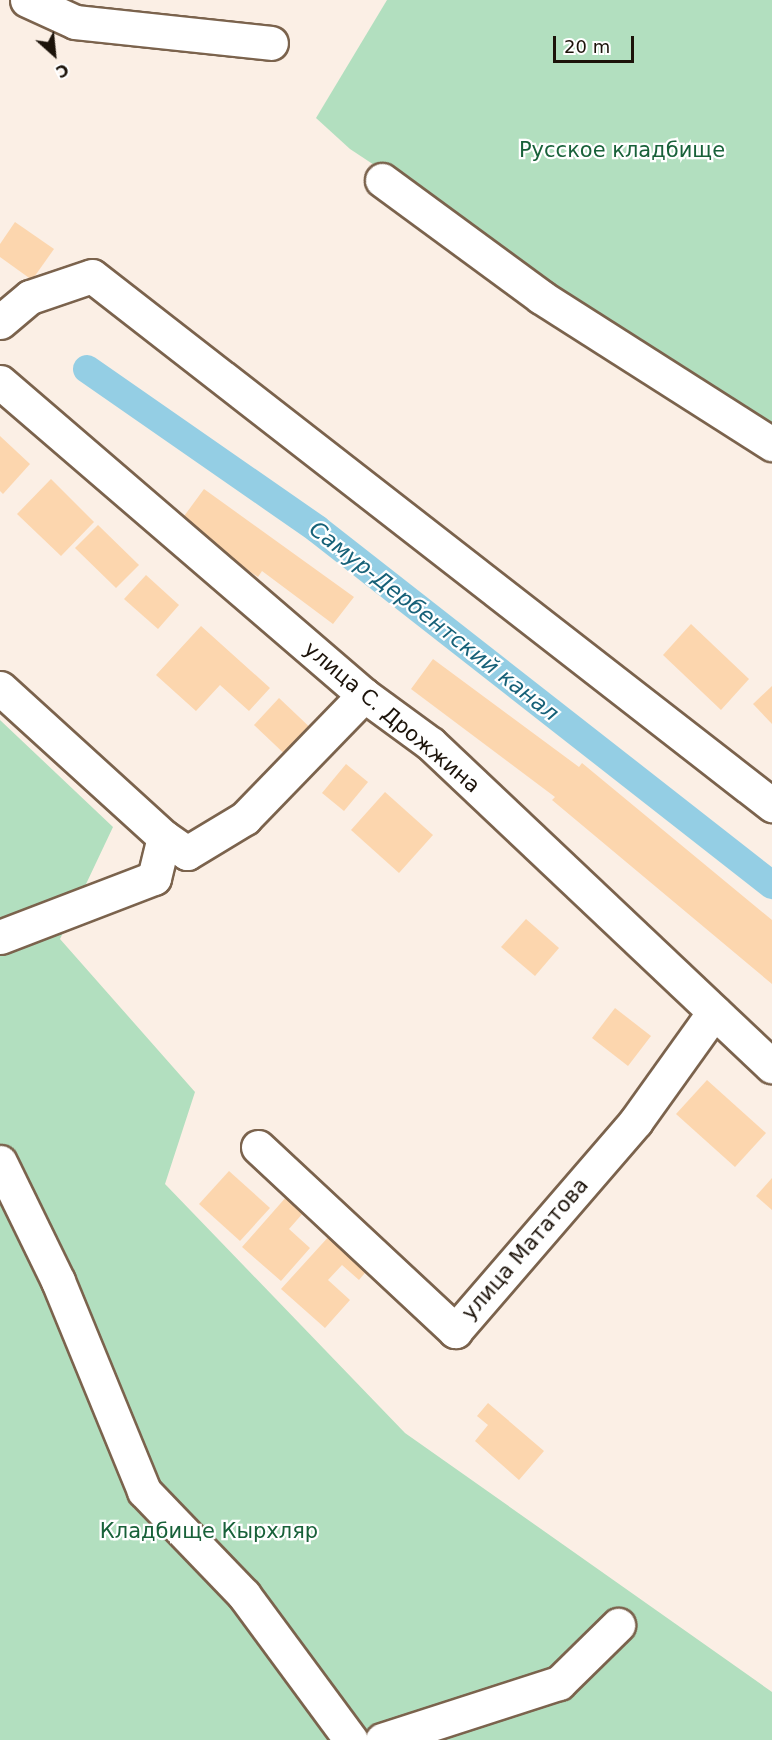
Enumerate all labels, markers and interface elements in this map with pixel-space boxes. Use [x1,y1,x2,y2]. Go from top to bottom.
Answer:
north arrow [24,24,84,84]
scale bar [556,24,637,62]
text: 20 m [564,36,610,57]
text: С [53,59,72,82]
park label: Русское кладбище [519,137,725,163]
water label: Самур-Дербентский канал [304,515,564,727]
street label: улица С. Дрожжина [299,636,485,798]
street label: улица Мататова [457,1173,593,1325]
park label: Кладбище Кырхляр [100,1518,318,1544]

